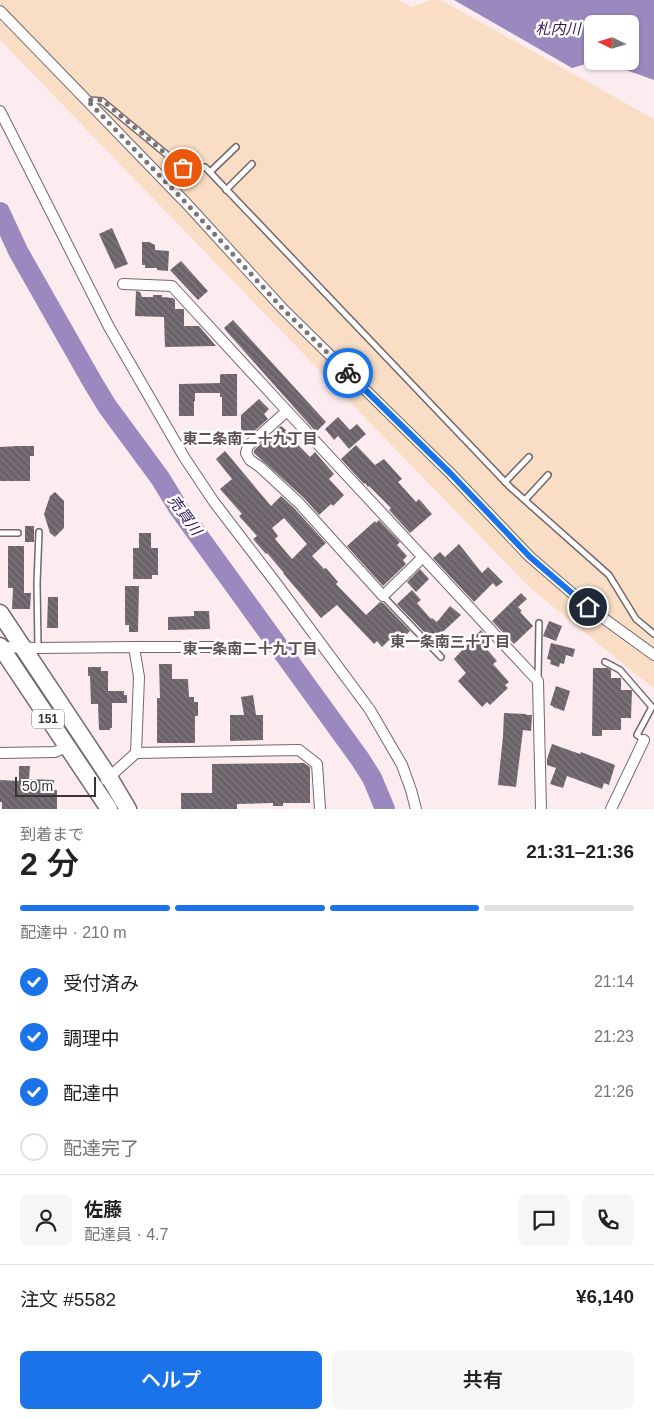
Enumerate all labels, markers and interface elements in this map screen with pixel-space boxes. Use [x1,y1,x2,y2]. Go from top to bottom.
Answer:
north arrow [584,15,639,70]
map controls [584,15,639,70]
water label: 札内川 [535,20,582,37]
pin [162,147,204,189]
icon: bag [169,154,197,182]
courier [323,348,373,398]
icon: bike [334,359,362,387]
district label: 東二条南二十九丁目 [182,430,318,447]
water label: 売買川 [165,492,206,540]
pin [567,586,609,628]
icon: home [574,593,602,621]
district label: 東一条南三十丁目 [390,633,510,650]
district label: 東一条南二十九丁目 [182,640,318,657]
road number: 151 [32,710,64,729]
scale bar [15,774,96,797]
text: 50 m [22,778,53,794]
text: 到着まで [20,826,84,843]
text: 21:31–21:36 [526,841,634,862]
text: 2 分 [20,846,79,882]
text: 配達中 · 210 m [20,924,127,941]
icon: check [20,968,48,996]
text: 受付済み [63,973,139,994]
text: 21:14 [594,973,634,990]
icon: check [20,1023,48,1051]
text: 調理中 [63,1028,120,1049]
text: 21:23 [594,1028,634,1045]
icon: check [20,1078,48,1106]
text: 配達中 [63,1083,120,1104]
text: 21:26 [594,1083,634,1100]
text: 配達完了 [63,1138,139,1159]
button: person [20,1194,72,1246]
button: chat [518,1194,570,1246]
button: phone [582,1194,634,1246]
text: 佐藤 [84,1199,122,1220]
text: 配達員 · 4.7 [84,1226,168,1243]
text: ¥6,140 [576,1286,634,1307]
text: 注文 #5582 [20,1289,116,1310]
button: ヘルプ [20,1351,322,1409]
button: 共有 [332,1351,634,1409]

